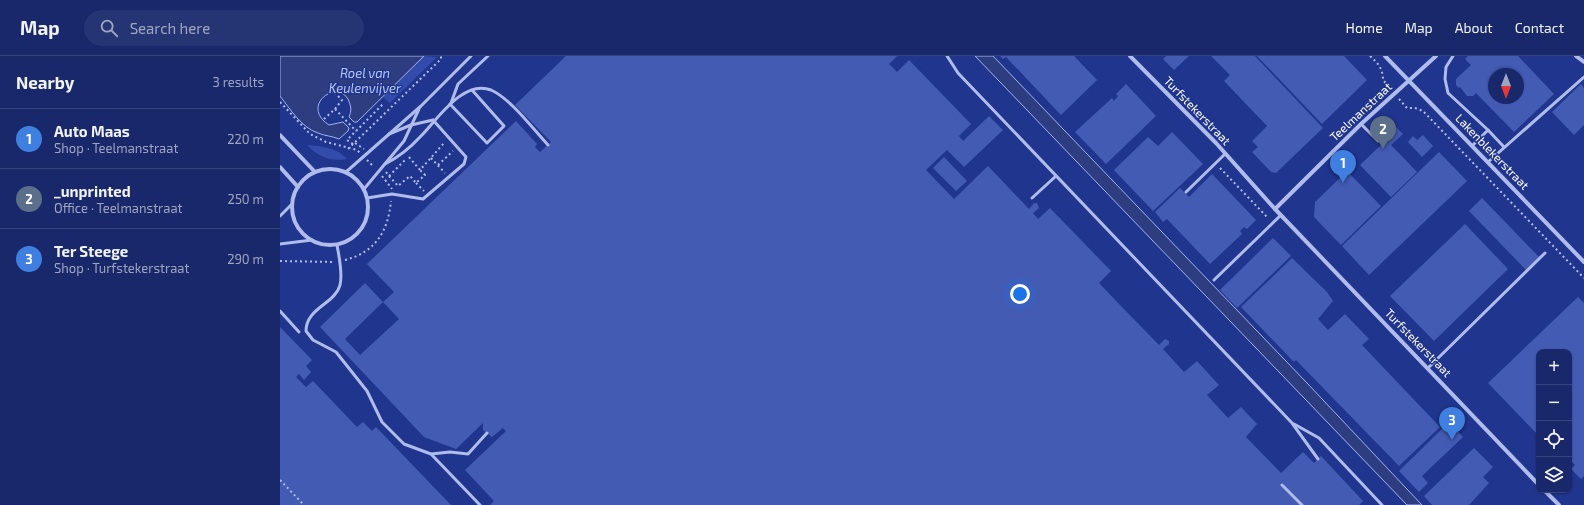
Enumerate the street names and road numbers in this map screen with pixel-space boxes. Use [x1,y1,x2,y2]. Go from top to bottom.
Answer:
street label: Turfstekerstraat [1162,73,1234,148]
street label: Teelmanstraat [1327,79,1394,143]
street label: Lakenblekerstraat [1453,111,1533,192]
street label: Turfstekerstraat [1383,305,1455,380]

